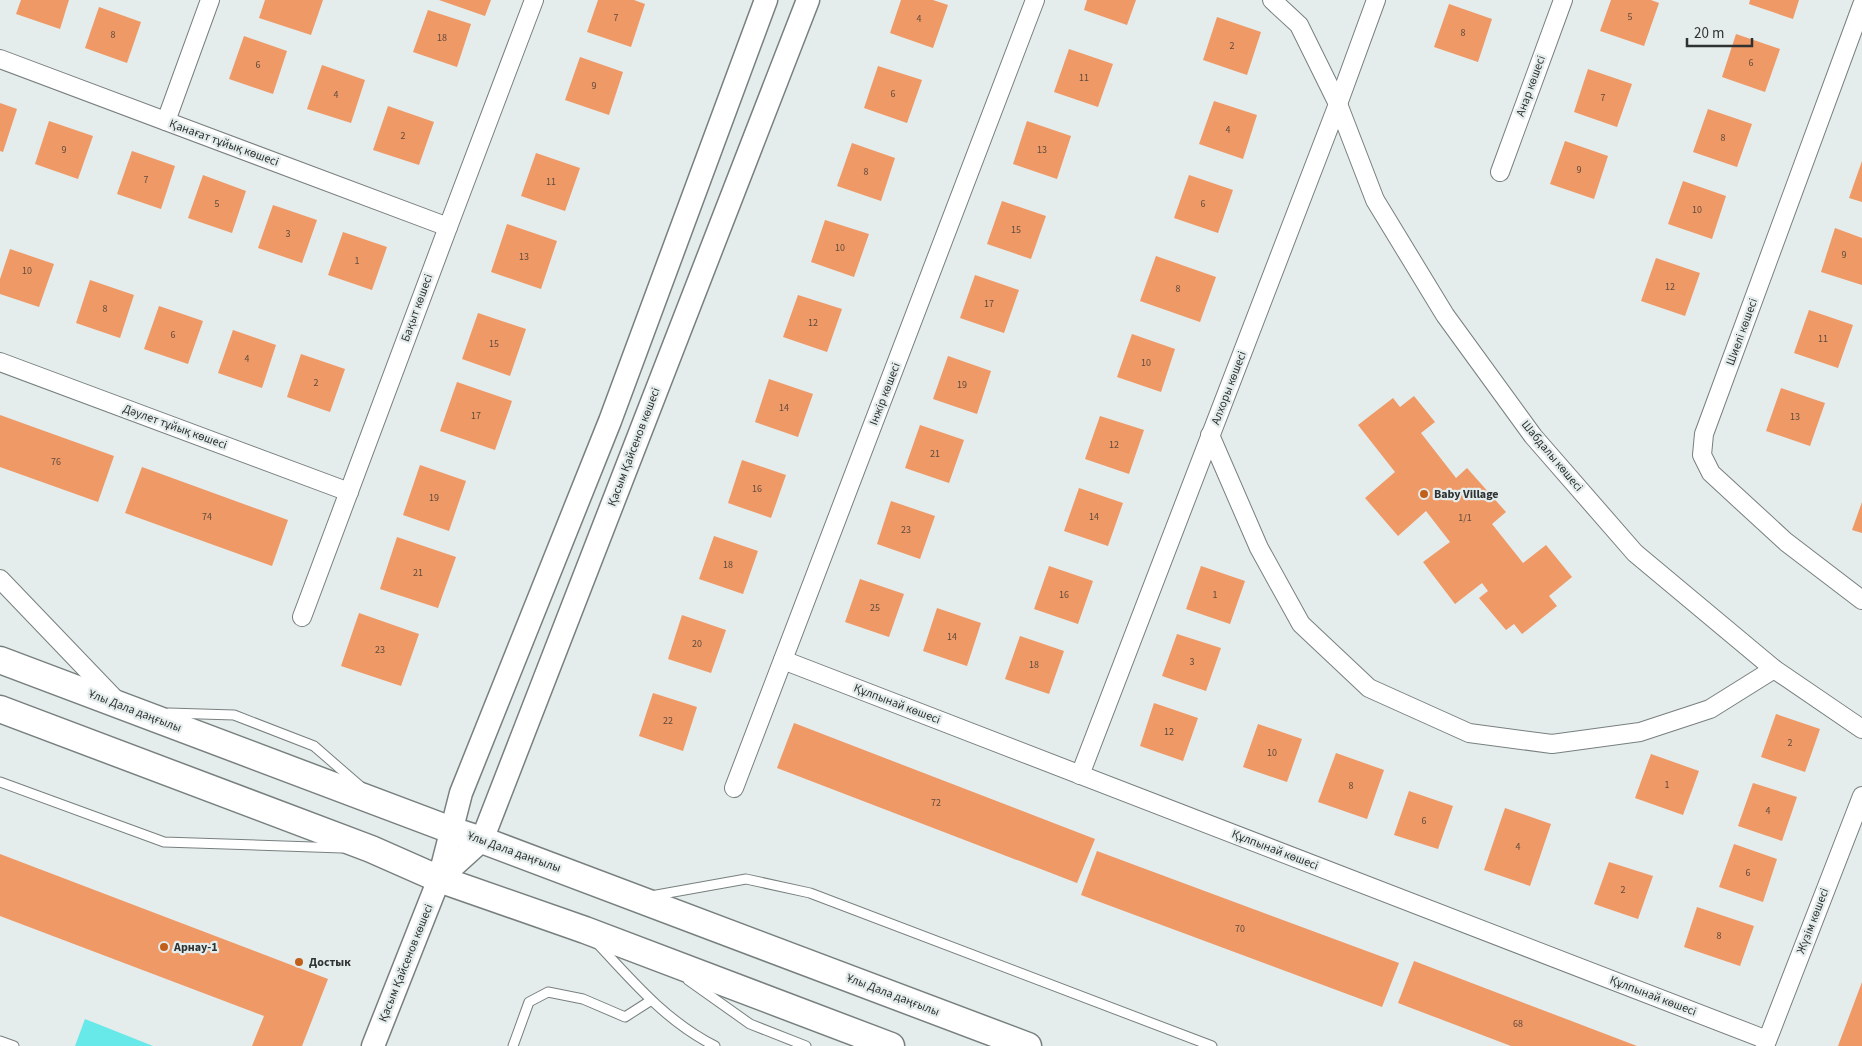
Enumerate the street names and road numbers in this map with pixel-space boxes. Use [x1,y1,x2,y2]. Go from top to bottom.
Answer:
street label: Анар көшесі [1512,53,1550,119]
street label: Қанағат тұйық көшесі [167,115,281,171]
street label: Бақыт көшесі [397,272,437,344]
street label: Шиелі көшесі [1722,296,1762,368]
street label: Алхоры көшесі [1207,349,1251,427]
street label: Інжір көшесі [865,360,905,428]
street label: Қасым Қайсенов көшесі [603,385,665,509]
street label: Дәулет тұйық көшесі [121,400,229,454]
street label: Шабдалы көшесі [1517,417,1587,495]
street label: Құлпынай көшесі [851,680,943,728]
street label: Ұлы Дала даңғылы [85,685,184,737]
street label: Құлпынай көшесі [1229,826,1321,874]
street label: Ұлы Дала даңғылы [464,827,563,877]
street label: Жүзім көшесі [1793,886,1833,956]
street label: Қасым Қайсенов көшесі [375,901,438,1025]
street label: Ұлы Дала даңғылы [843,969,942,1021]
street label: Құлпынай көшесі [1607,972,1699,1020]

